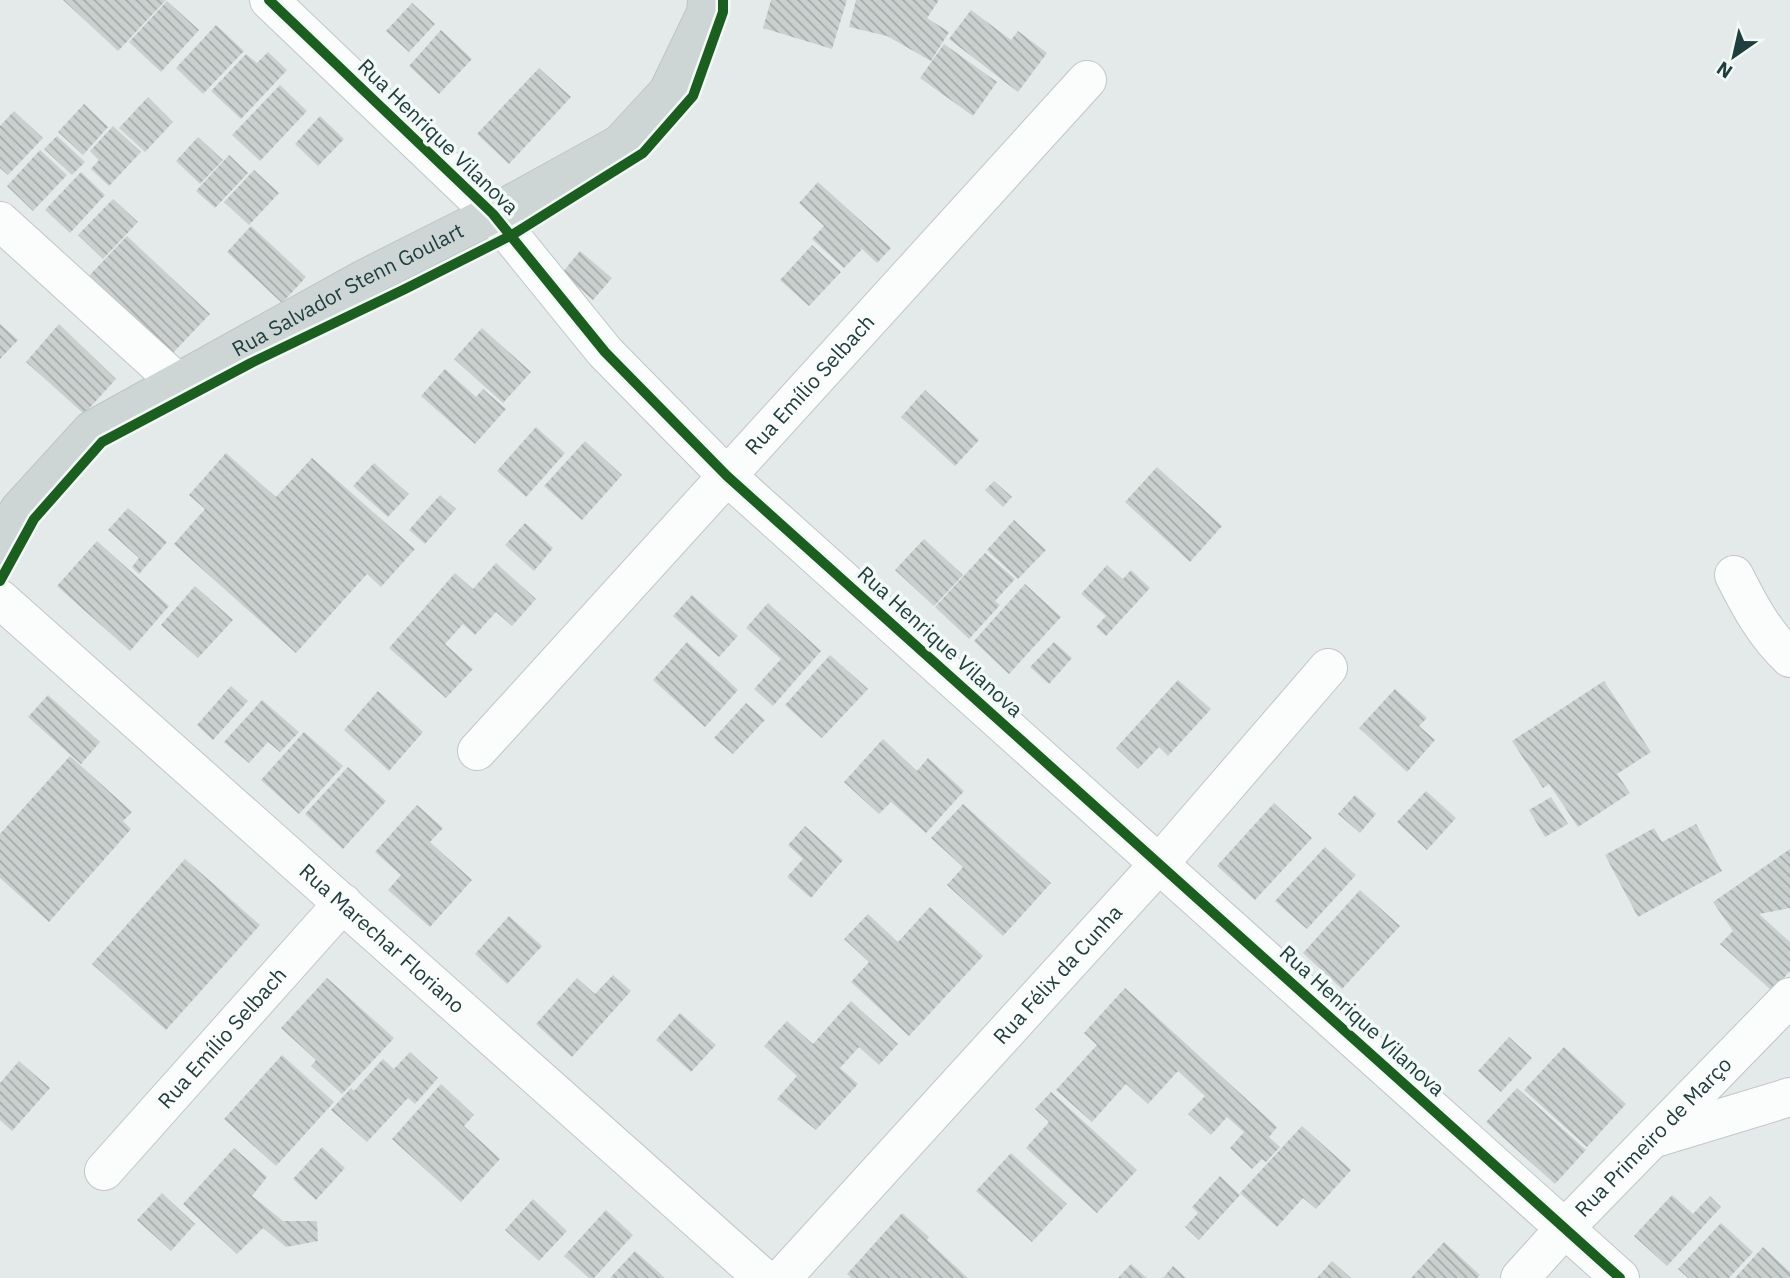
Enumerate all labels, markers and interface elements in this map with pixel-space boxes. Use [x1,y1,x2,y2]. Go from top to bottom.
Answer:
north arrow [1699,21,1769,91]
street label: Rua Henrique Vilanova [352,52,525,220]
text: N [1712,56,1737,84]
street label: Rua Salvador Stenn Goulart [227,216,468,363]
street label: Rua Emílio Selbach [738,308,880,460]
street label: Rua Henrique Vilanova [852,560,1029,723]
street label: Rua Marechar Floriano [294,857,471,1019]
street label: Rua Félix da Cunha [987,898,1128,1050]
street label: Rua Henrique Vilanova [1274,939,1451,1102]
street label: Rua Emílio Selbach [151,961,292,1114]
street label: Rua Primeiro de Março [1568,1050,1737,1223]

